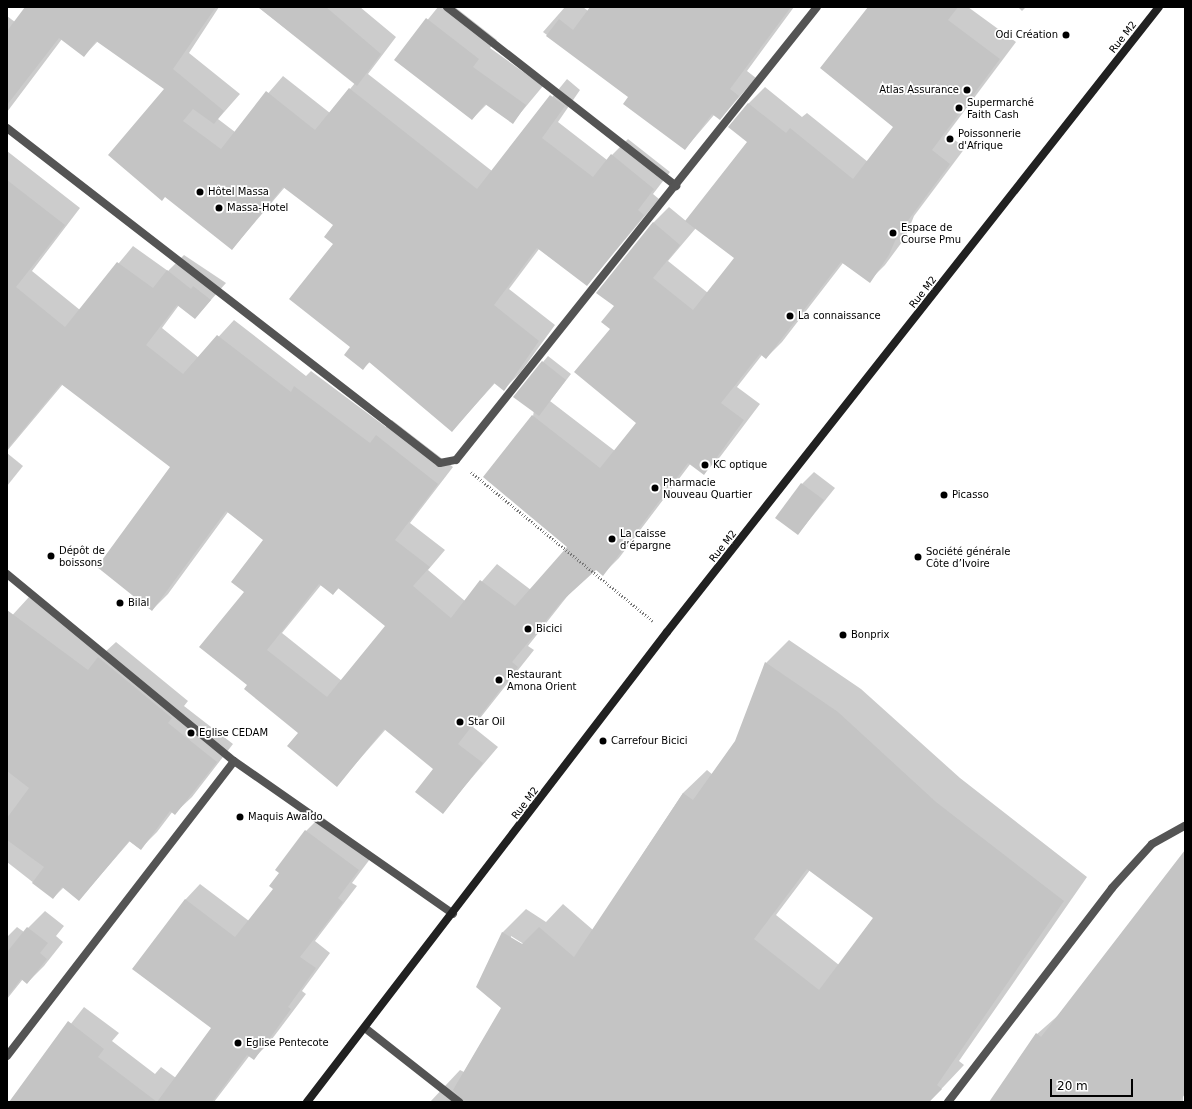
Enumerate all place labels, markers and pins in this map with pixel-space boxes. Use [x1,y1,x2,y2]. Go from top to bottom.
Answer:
place label: Odi Création [996,29,1058,41]
marker: Odi Création [1061,30,1071,40]
place label: Atlas Assurance [879,84,959,96]
marker: Atlas Assurance [962,85,972,95]
place label: Supermarché Faith Cash [967,96,1034,120]
marker: Supermarché Faith Cash [954,103,964,113]
place label: Poissonnerie d'Afrique [958,127,1021,150]
marker: Poissonnerie d'Afrique [945,134,955,144]
place label: Hôtel Massa [208,186,269,198]
marker: Hôtel Massa [195,187,205,197]
place label: Massa-Hotel [227,202,288,214]
marker: Massa-Hotel [214,203,224,213]
place label: Espace de Course Pmu [901,221,961,244]
marker: Espace de Course Pmu [888,228,898,238]
place label: La connaissance [798,310,881,322]
marker: La connaissance [785,311,795,321]
place label: KC optique [713,459,767,471]
marker: KC optique [700,460,710,470]
place label: Pharmacie Nouveau Quartier [663,476,752,500]
marker: Pharmacie Nouveau Quartier [650,483,660,493]
place label: Picasso [952,489,989,501]
marker: Picasso [939,490,949,500]
place label: La caisse d’épargne [620,527,671,550]
marker: La caisse d’épargne [607,534,617,544]
place label: Dépôt de boissons [59,544,105,568]
place label: Société générale Côte d’Ivoire [926,545,1010,568]
marker: Dépôt de boissons [46,551,56,561]
marker: Société générale Côte d’Ivoire [913,552,923,562]
place label: Bilal [128,597,149,609]
marker: Bilal [115,598,125,608]
place label: Bicici [536,623,562,635]
marker: Bicici [523,624,533,634]
place label: Bonprix [851,629,889,641]
marker: Bonprix [838,630,848,640]
place label: Restaurant Amona Orient [507,668,577,692]
marker: Restaurant Amona Orient [494,675,504,685]
place label: Star Oil [468,716,505,728]
marker: Star Oil [455,717,465,727]
place label: Eglise CEDAM [199,727,268,739]
marker: Eglise CEDAM [186,728,196,738]
place label: Carrefour Bicici [611,735,688,747]
marker: Carrefour Bicici [598,736,608,746]
place label: Maquis Awaldo [248,811,323,823]
marker: Maquis Awaldo [235,812,245,822]
place label: Eglise Pentecote [246,1037,329,1049]
marker: Eglise Pentecote [233,1038,243,1048]

